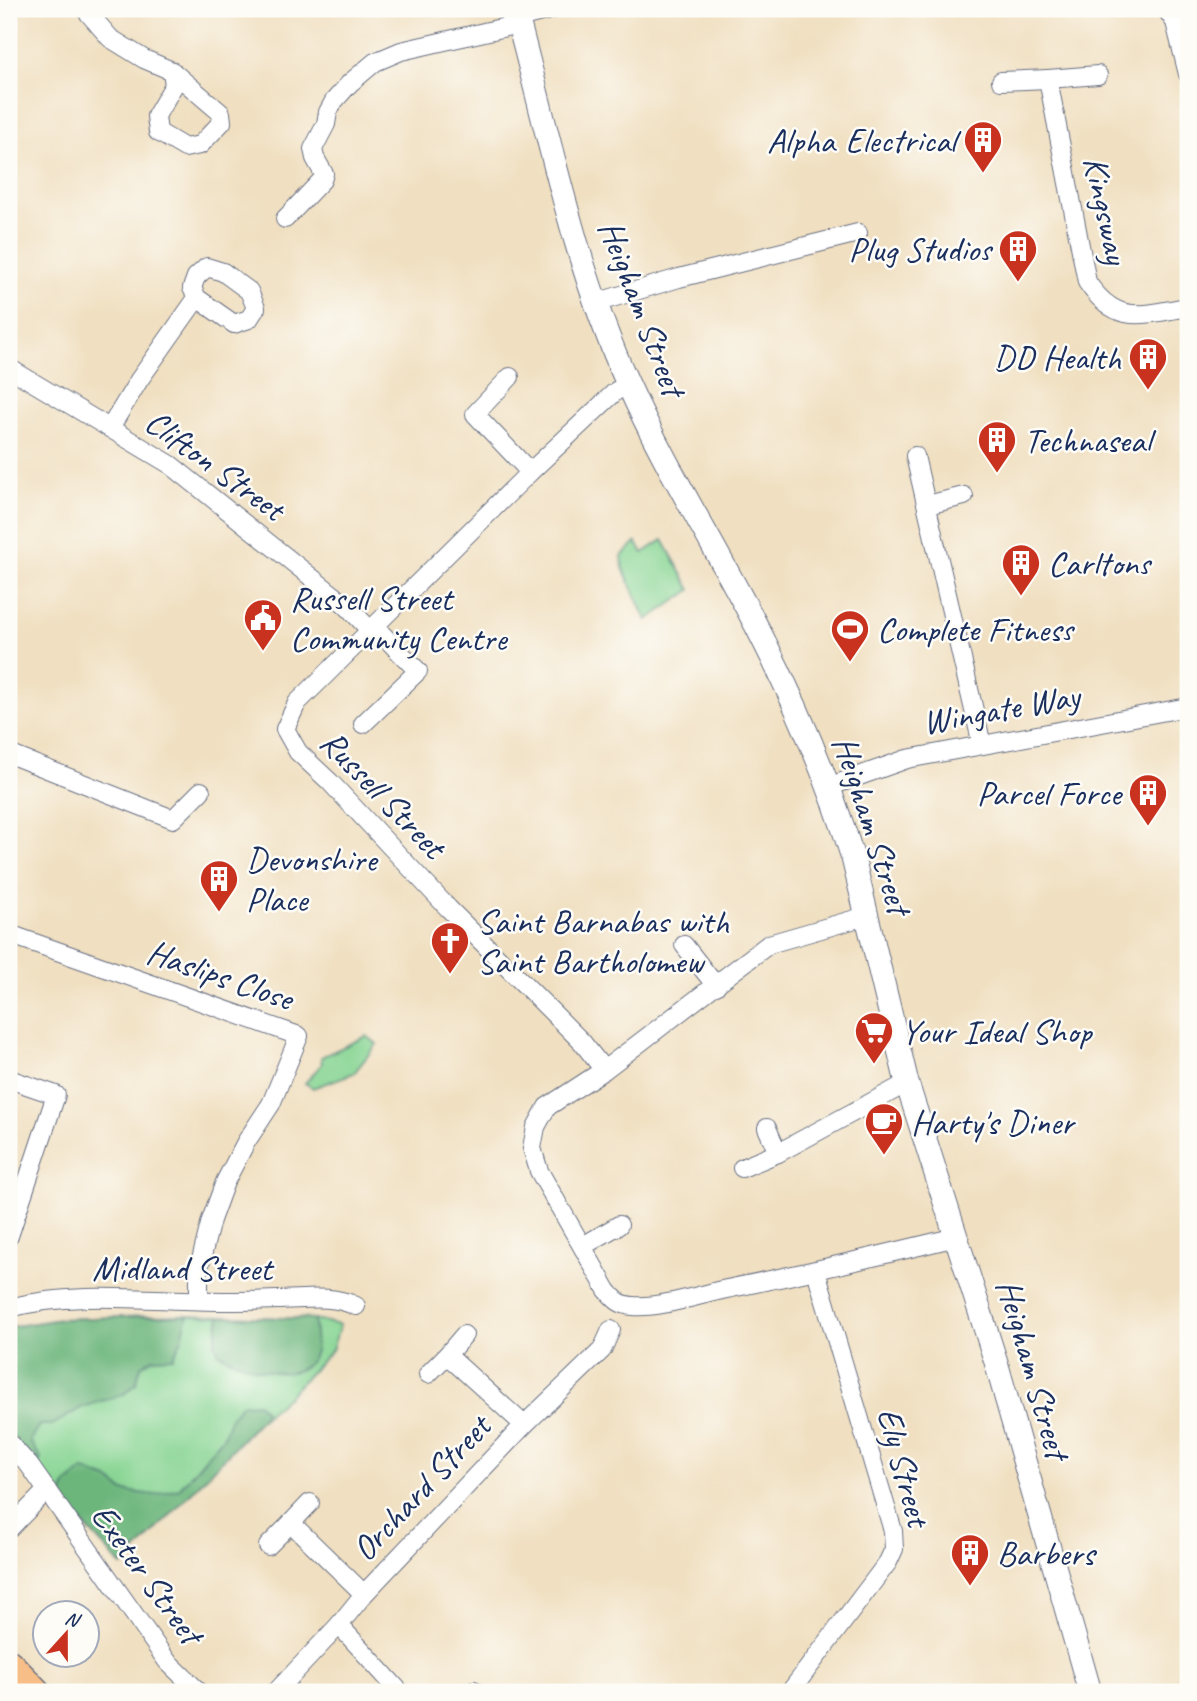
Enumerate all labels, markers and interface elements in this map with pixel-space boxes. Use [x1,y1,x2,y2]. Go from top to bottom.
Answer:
place label: Alpha Electrical [767,118,962,163]
building icon: Alpha Electrical [962,119,1004,174]
street label: Kingsway [1073,152,1140,270]
street label: Heigham Street [588,214,698,406]
place label: Plug Studios [849,227,994,272]
building icon: Plug Studios [997,228,1039,283]
place label: DD Health [994,335,1122,380]
building icon: DD Health [1127,336,1169,391]
street label: Clifton Street [136,399,296,533]
place label: Technaseal [1024,418,1157,463]
building icon: Technaseal [976,419,1018,474]
place label: Carltons [1048,541,1153,586]
building icon: Carltons [1000,542,1042,597]
place label: Russell Street Community Centre [290,576,509,661]
public building icon: Russell Street Community Centre [242,597,284,652]
place label: Complete Fitness [877,607,1076,652]
sports icon: Complete Fitness [829,608,871,663]
street label: Wingate Way [919,673,1086,745]
street label: Russell Street [311,720,458,870]
street label: Heigham Street [822,730,923,924]
place label: Parcel Force [977,771,1124,816]
building icon: Parcel Force [1127,772,1169,827]
place label: Devonshire Place [246,837,379,922]
building icon: Devonshire Place [198,858,240,913]
place label: Saint Barnabas with Saint Bartholomew [477,899,730,984]
church icon: Saint Barnabas with Saint Bartholomew [429,920,471,975]
street label: Haslips Close [141,929,301,1022]
place label: Your Ideal Shop [901,1009,1093,1054]
supermarket icon: Your Ideal Shop [853,1010,895,1065]
place label: Harty's Diner [911,1100,1076,1145]
cafe icon: Harty's Diner [863,1101,905,1156]
street label: Midland Street [92,1246,275,1291]
street label: Heigham Street [986,1274,1081,1468]
street label: Orchard Street [342,1403,502,1571]
street label: Ely Street [867,1403,942,1534]
street label: Exeter Street [81,1495,216,1657]
place label: Barbers [997,1531,1097,1576]
building icon: Barbers [949,1532,991,1587]
north arrow [32,1600,102,1670]
text: N [62,1606,85,1634]

